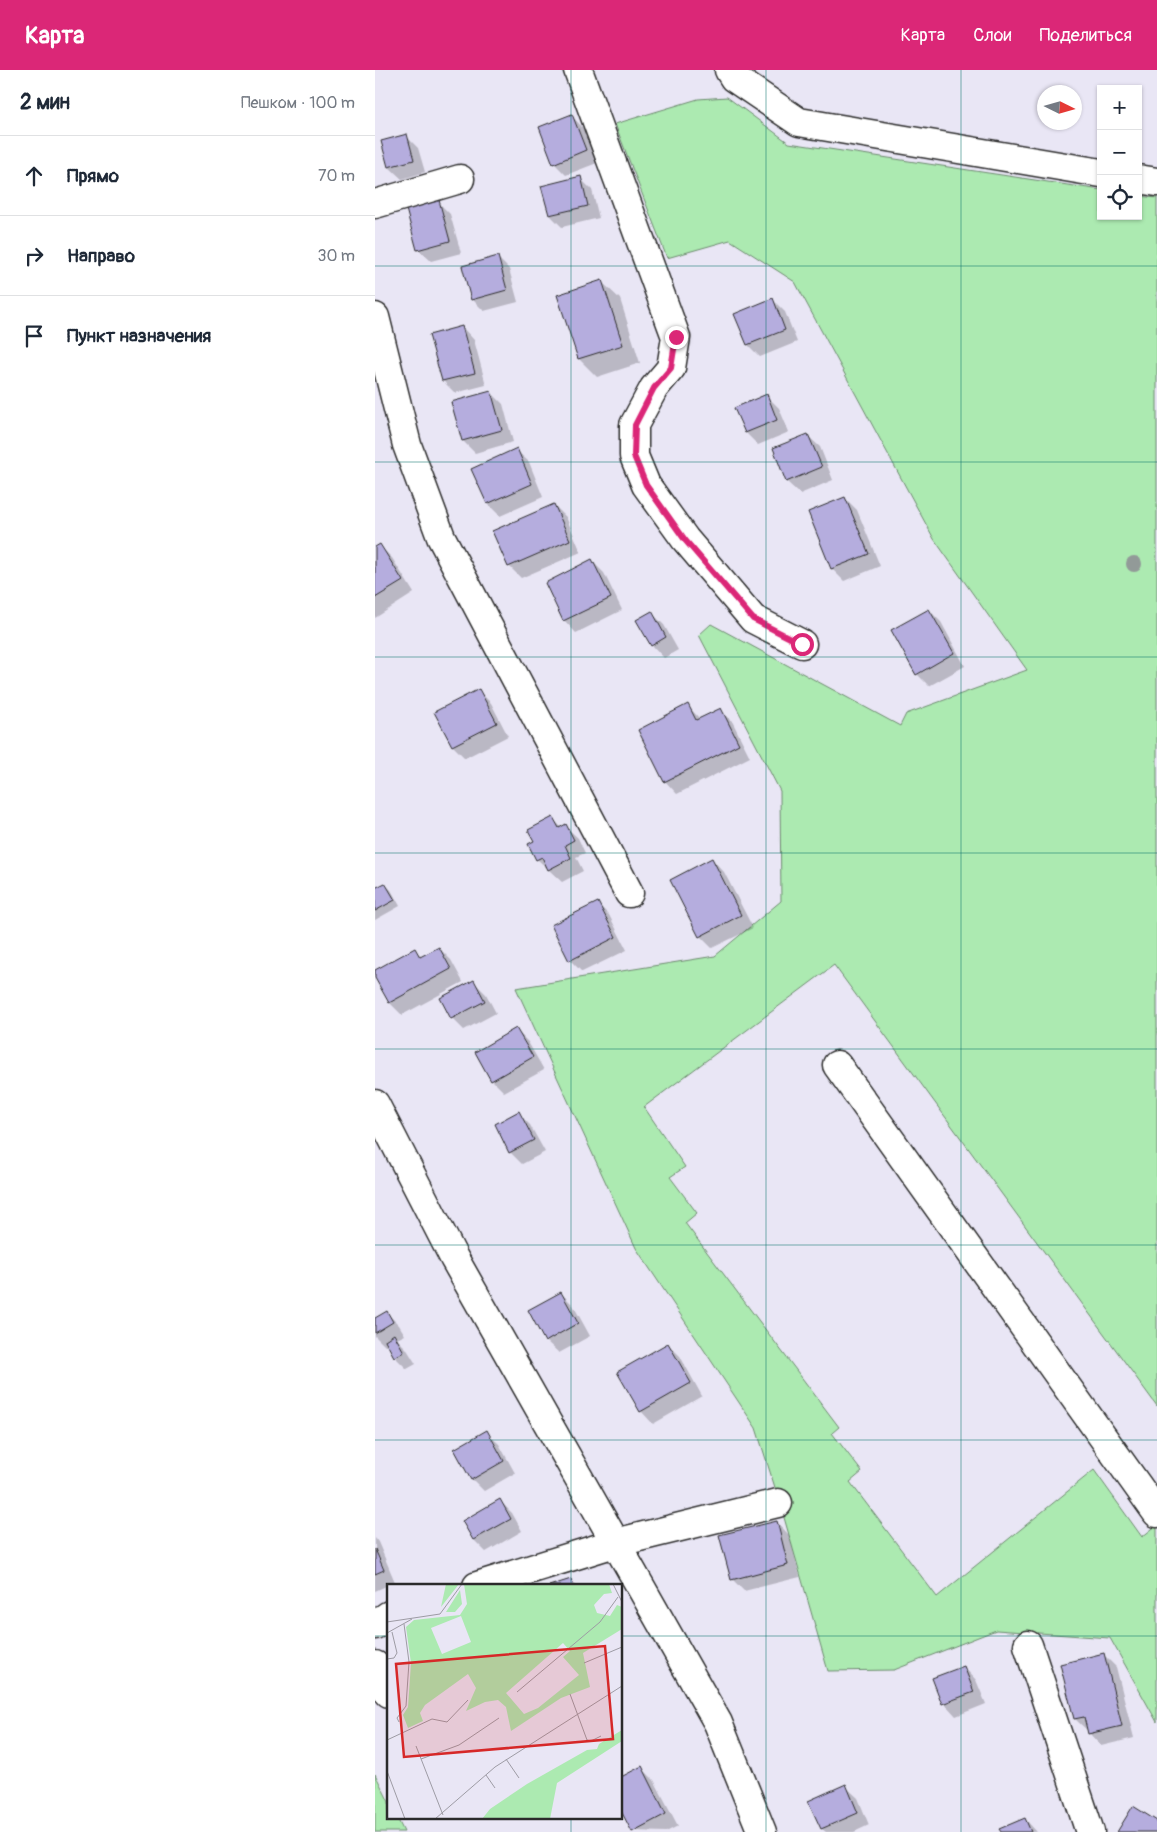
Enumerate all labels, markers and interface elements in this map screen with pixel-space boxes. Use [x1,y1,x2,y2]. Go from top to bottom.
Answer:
text: Карта [25,21,84,50]
text: Карта [901,24,945,47]
text: Слои [973,24,1011,47]
text: Поделиться [1039,24,1132,47]
north arrow [1037,85,1082,130]
map controls [1097,85,1142,220]
button: + [1097,85,1142,130]
text: 2 мин [20,89,70,116]
text: Пешком · 100 m [241,93,355,113]
button: − [1097,130,1142,175]
icon: ahead [20,162,48,190]
text: Прямо [67,164,119,188]
text: 70 m [318,166,355,186]
button: locate [1097,175,1142,220]
icon: right [20,242,48,270]
text: Направо [67,244,135,268]
text: 30 m [317,246,355,266]
icon: arrive [20,322,48,350]
text: Пункт назначения [67,324,211,348]
route end [665,326,688,349]
route start [791,633,814,656]
inset map [387,1584,623,1820]

